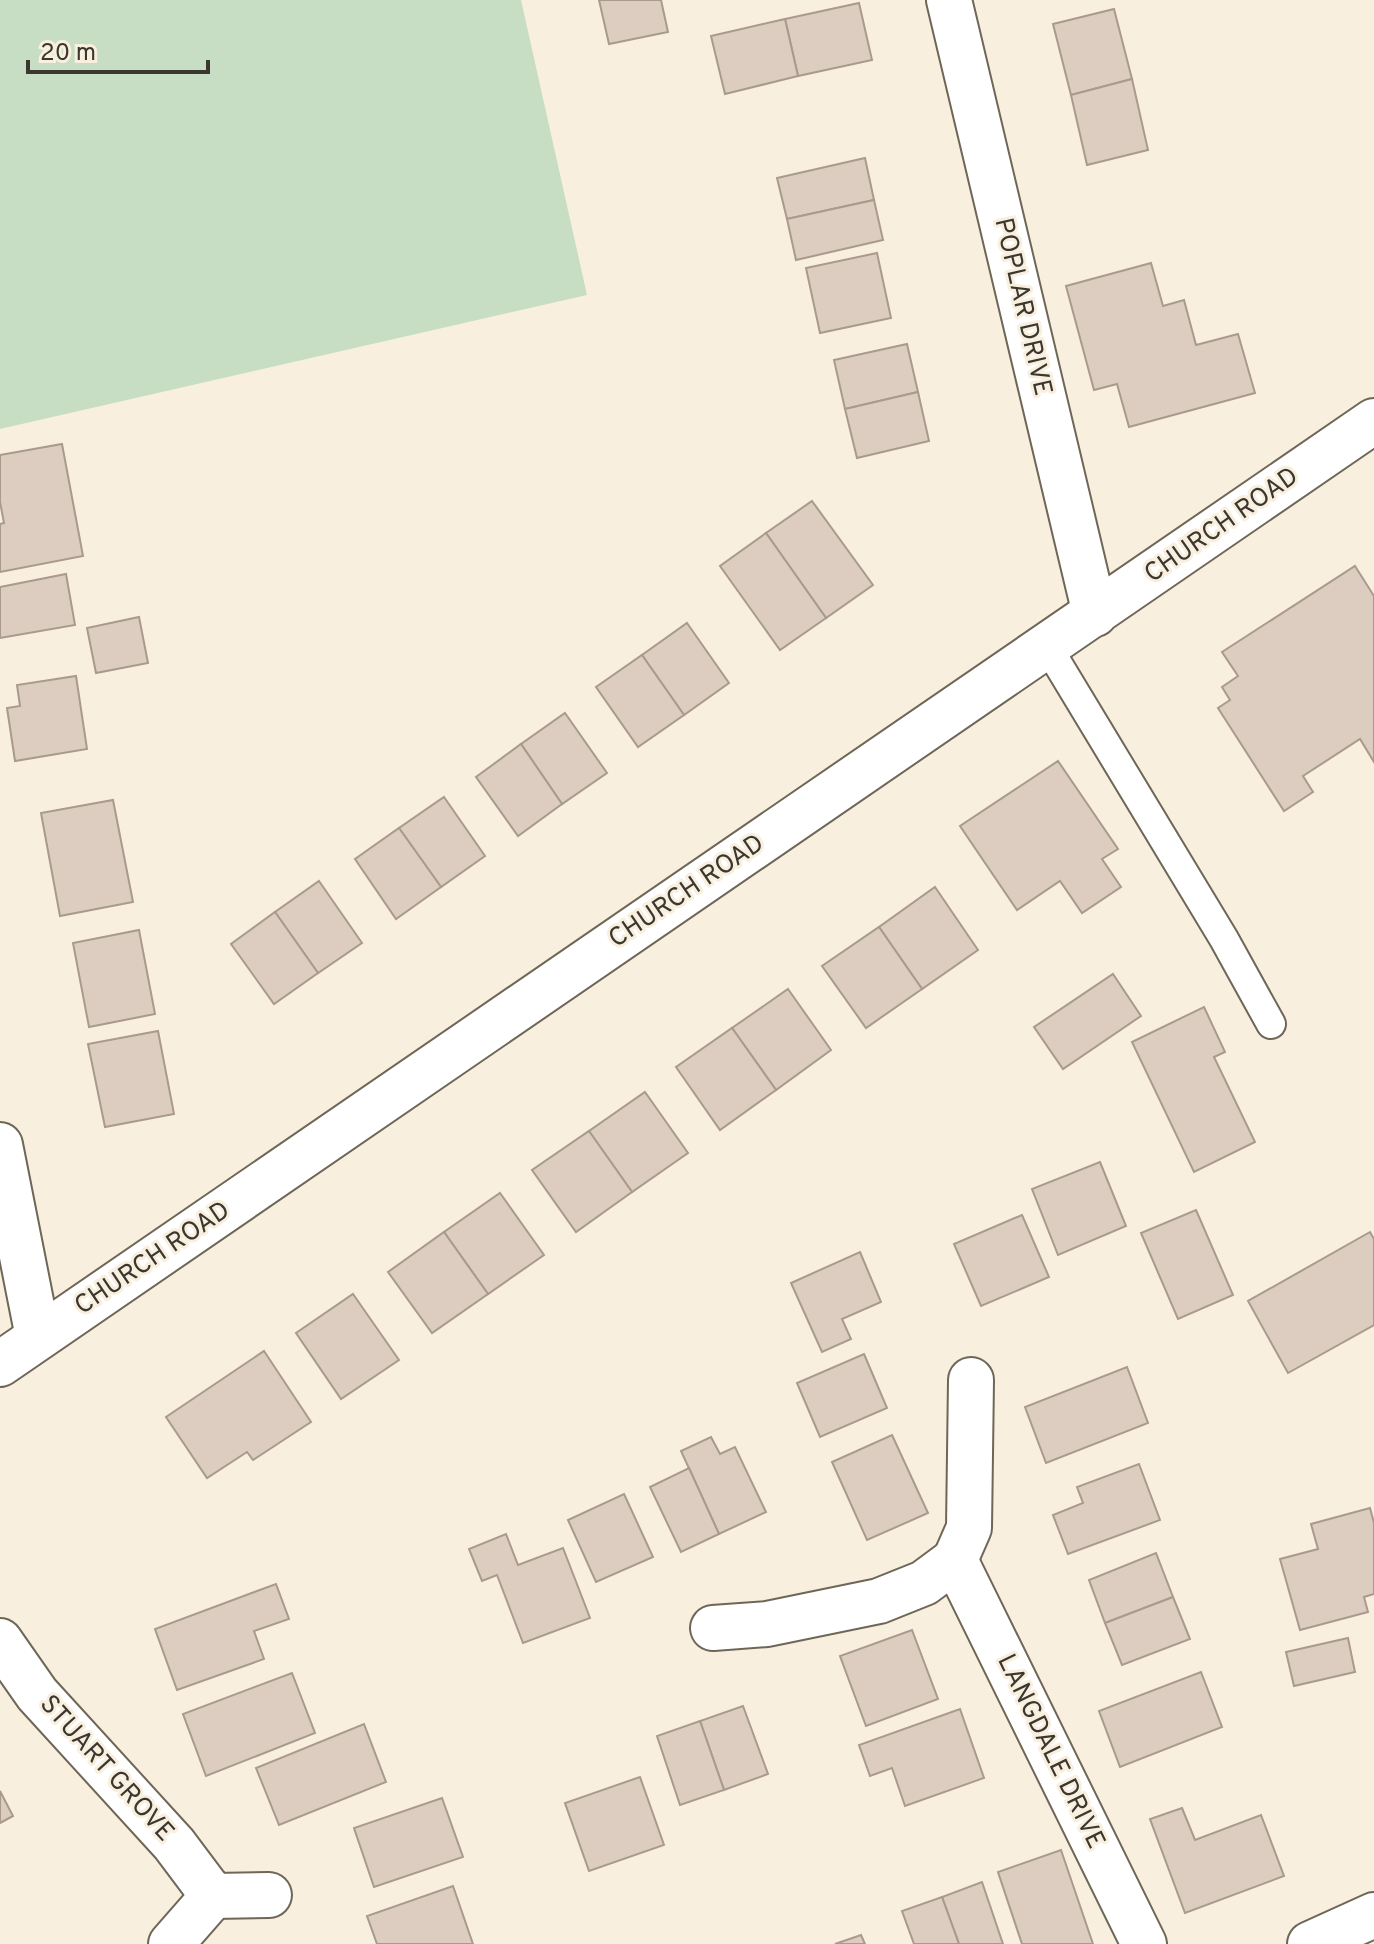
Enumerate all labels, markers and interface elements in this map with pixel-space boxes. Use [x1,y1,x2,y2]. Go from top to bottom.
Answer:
scale bar [28,24,208,74]
text: 20 m [40,39,96,69]
street label: POPLAR DRIVE [986,215,1058,399]
street label: CHURCH ROAD [1139,461,1305,591]
street label: CHURCH ROAD [603,828,771,956]
street label: CHURCH ROAD [69,1195,237,1323]
street label: LANGDALE DRIVE [989,1649,1111,1855]
street label: STUART GROVE [31,1689,181,1849]

